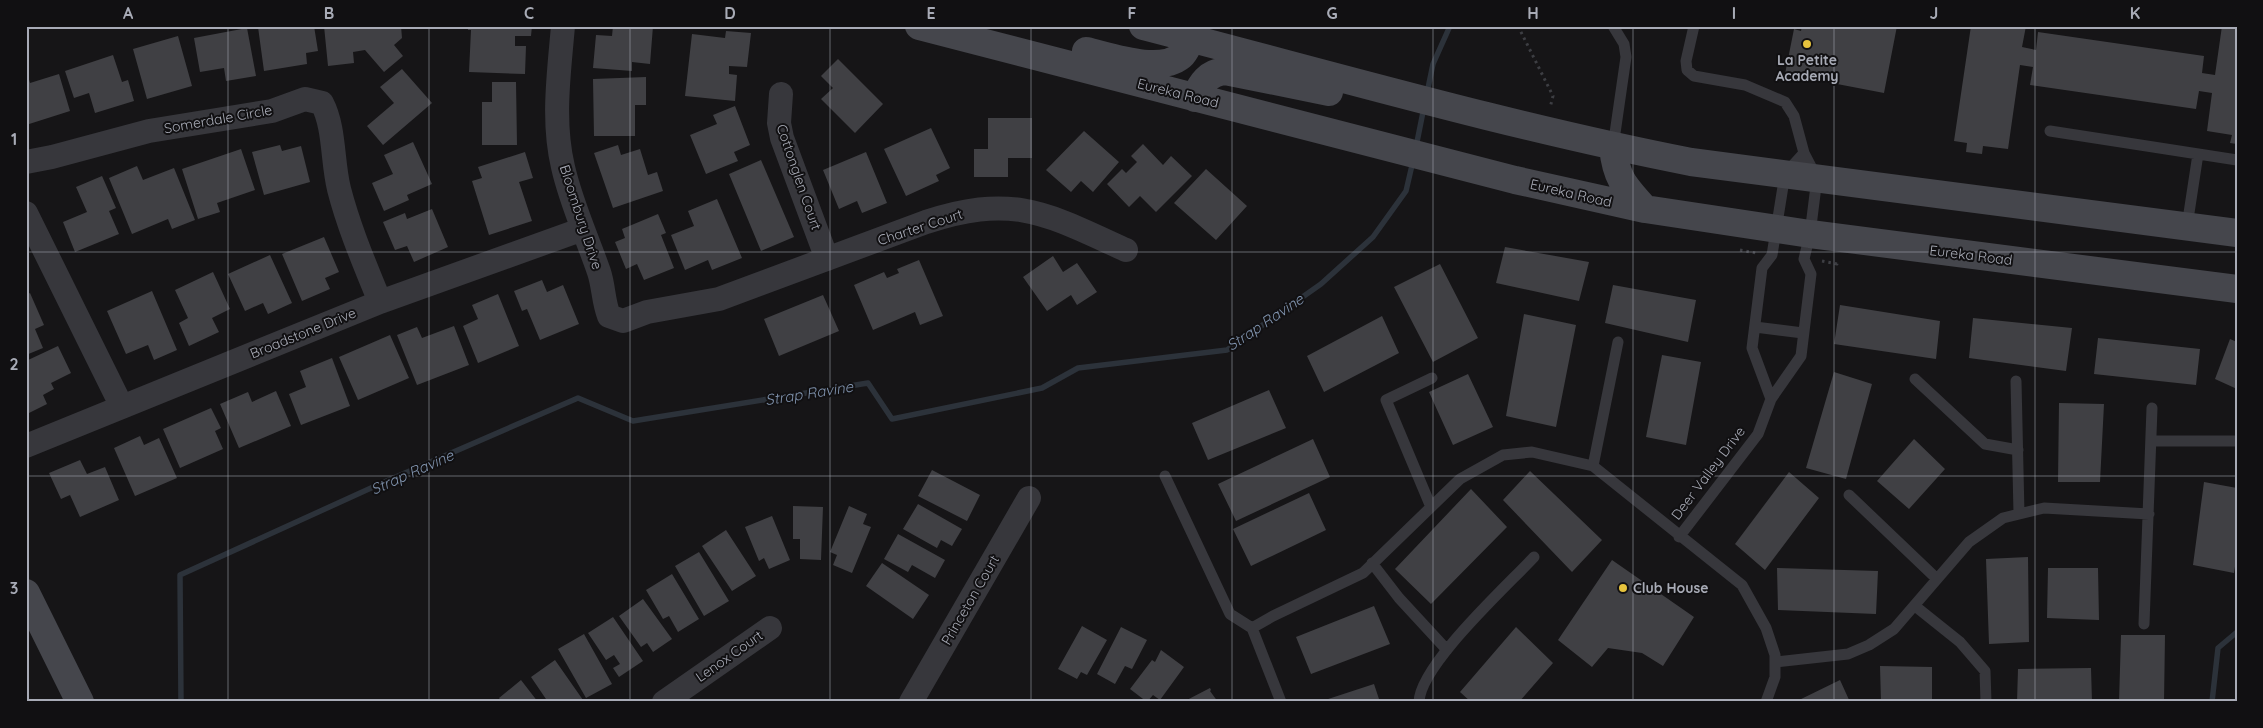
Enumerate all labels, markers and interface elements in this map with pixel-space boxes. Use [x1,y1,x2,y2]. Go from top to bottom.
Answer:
text: A [123,3,134,23]
text: B [324,3,334,23]
text: C [524,3,534,23]
text: D [724,3,736,23]
text: E [926,3,936,23]
text: F [1128,3,1137,23]
text: G [1326,3,1338,23]
text: H [1527,3,1539,23]
text: I [1732,3,1736,23]
text: J [1930,3,1938,23]
text: K [2130,3,2140,23]
marker: La Petite Academy [1801,38,1813,50]
place label: La Petite Academy [1775,51,1839,85]
street label: Eureka Road [1135,74,1221,112]
street label: Somerdale Circle [163,101,273,137]
street label: Cottonglen Court [772,122,826,233]
text: 1 [11,129,17,149]
street label: Bloombury Drive [556,162,606,272]
street label: Eureka Road [1528,175,1614,211]
street label: Charter Court [875,205,965,249]
street label: Eureka Road [1929,241,2013,269]
water label: Strap Ravine [1223,289,1308,355]
street label: Broadstone Drive [247,303,359,362]
text: 2 [9,354,19,374]
water label: Strap Ravine [764,377,855,409]
street label: Deer Valley Drive [1667,423,1749,523]
water label: Strap Ravine [368,445,457,499]
street label: Princeton Court [937,552,1003,648]
text: 3 [10,578,18,598]
place label: Club House [1633,579,1708,597]
marker: Club House [1617,582,1629,594]
street label: Lenox Court [692,626,766,686]

